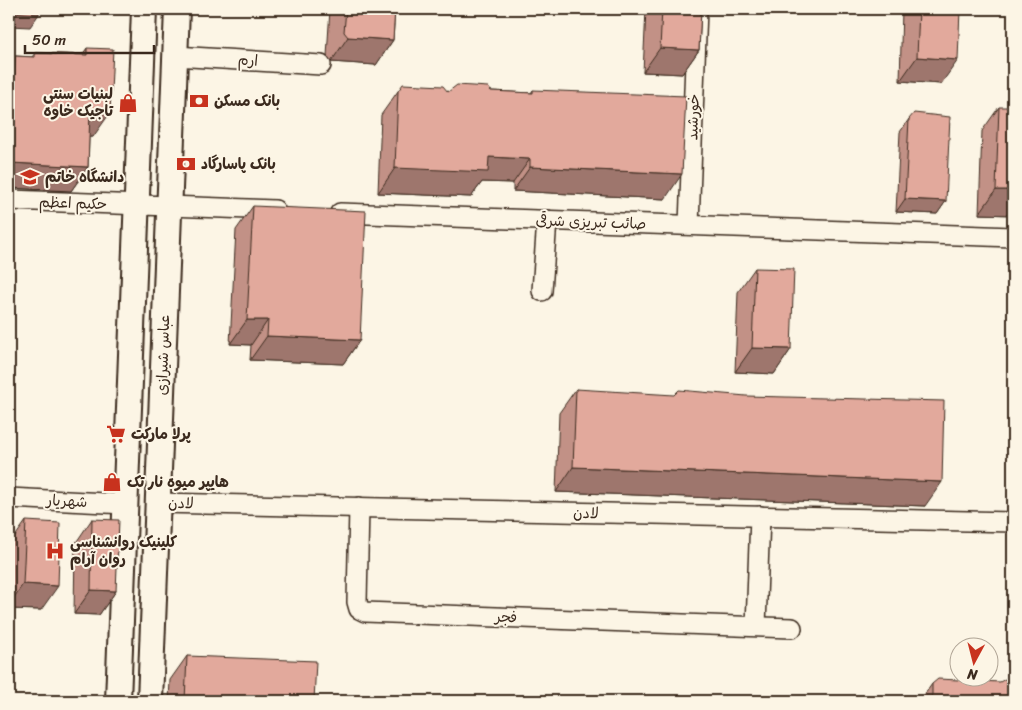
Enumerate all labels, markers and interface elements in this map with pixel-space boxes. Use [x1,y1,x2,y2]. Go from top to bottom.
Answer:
scale bar [25,22,154,54]
text: 50 m [32,27,67,53]
street label: ارم [237,46,259,74]
place label: لبنیات سنتی تاجیک خاوه [43,81,114,124]
place label: بانک مسکن [214,88,280,114]
bank icon: بانک مسکن [188,90,210,112]
shop icon: لبنیات سنتی تاجیک خاوه [117,92,139,114]
street label: خورشید [679,93,707,141]
place label: بانک پاسارگاد [201,151,276,177]
bank icon: بانک پاسارگاد [175,153,197,175]
place label: دانشگاه خاتم [45,164,124,190]
school or university icon: دانشگاه خاتم [19,166,41,188]
street label: حکیم اعظم [38,189,108,217]
street label: صائب تبریزی شرقی [535,207,647,237]
street label: عباس شیرازی [149,314,177,396]
place label: پرلا مارکت [131,421,192,447]
supermarket icon: پرلا مارکت [105,423,127,445]
place label: هایپر میوه نار تک [127,469,229,495]
shop icon: هایپر میوه نار تک [101,471,123,493]
street label: شهریار [45,487,88,515]
street label: لادن [168,490,194,516]
street label: لادن [573,500,599,526]
place label: کلینیک روانشناسی روان آرام [70,529,177,572]
hospital icon: کلینیک روانشناسی روان آرام [44,540,66,562]
street label: فجر [492,604,518,630]
north arrow [950,638,1000,688]
text: N [966,661,980,688]

